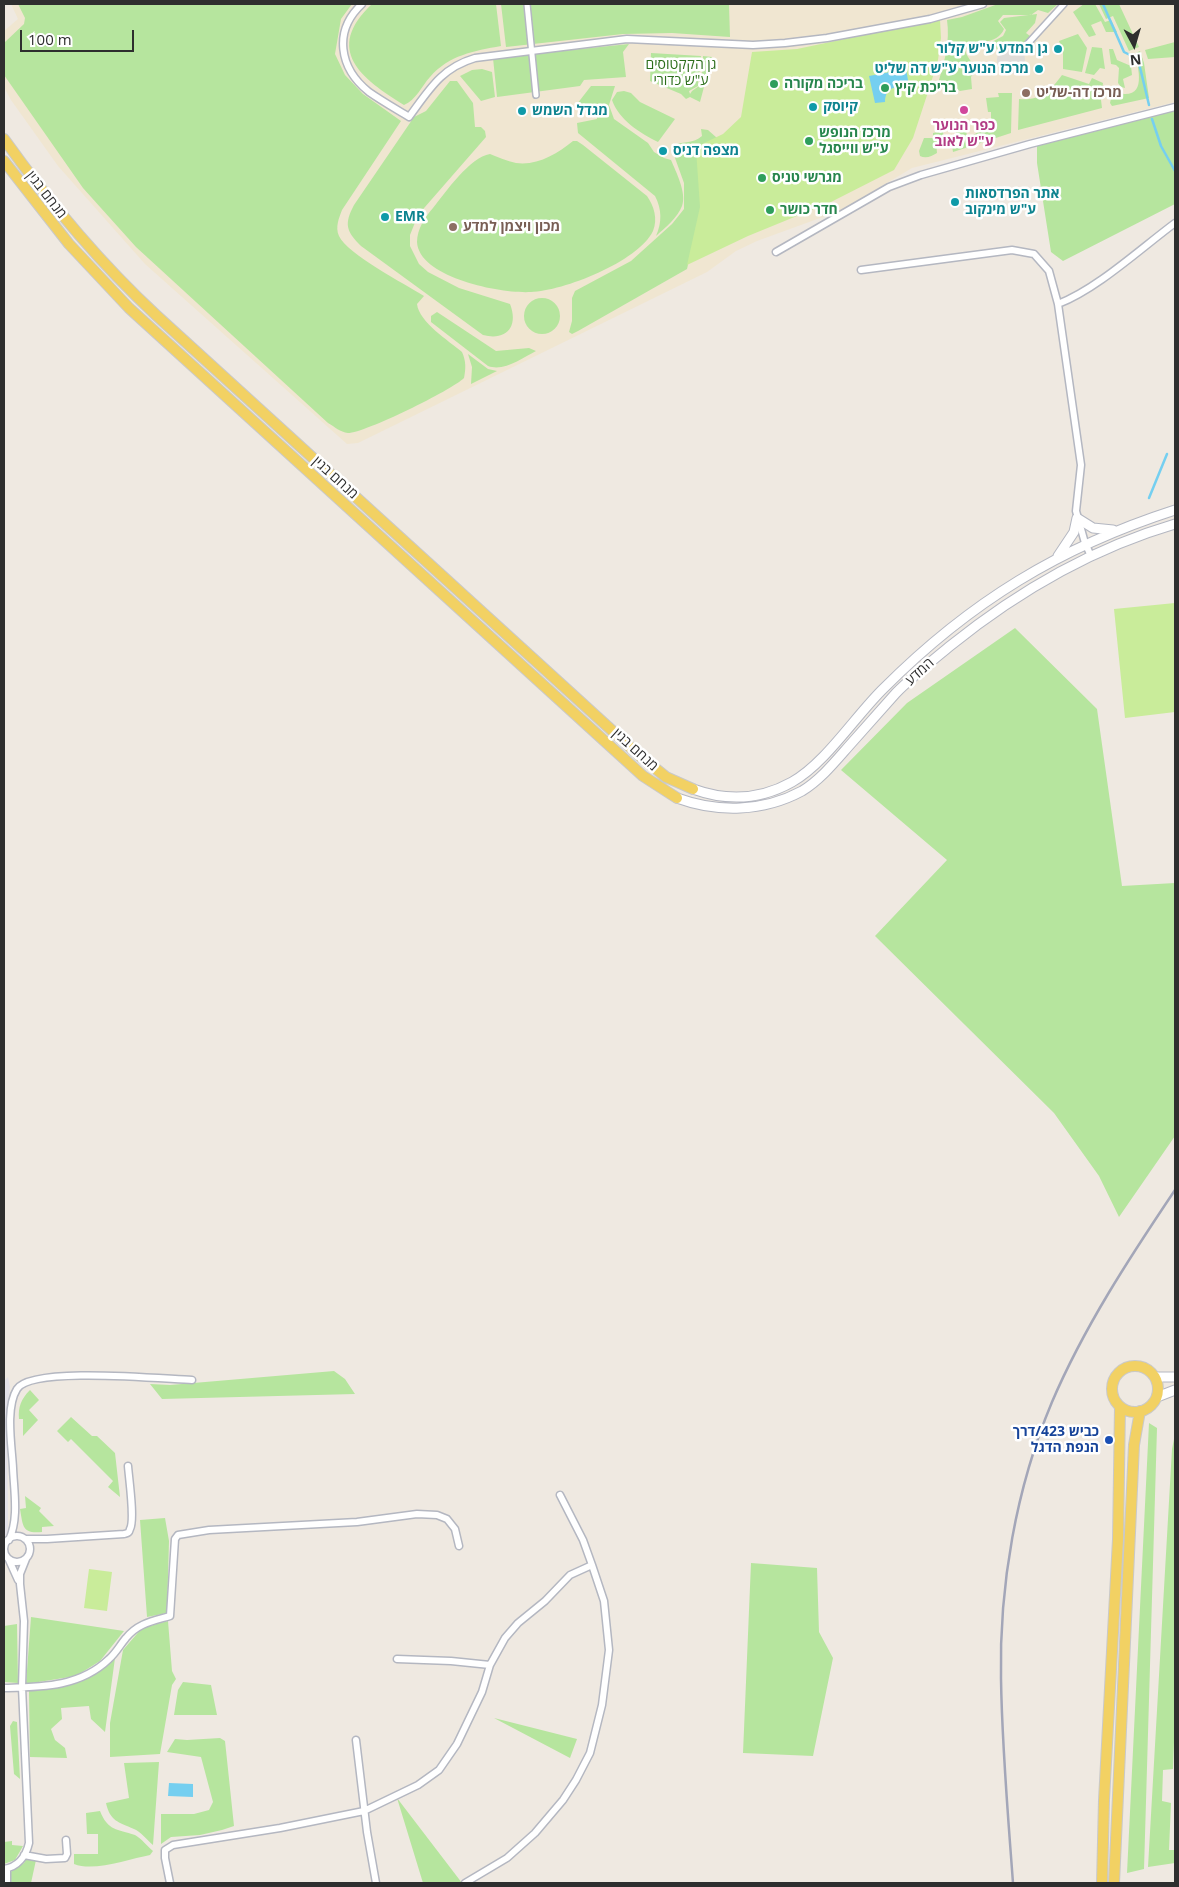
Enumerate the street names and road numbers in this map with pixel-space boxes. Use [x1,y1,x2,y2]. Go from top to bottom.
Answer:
street label: מנחם בגין [22,168,70,222]
street label: מנחם בגין [309,453,361,503]
street label: המדע [902,655,938,689]
street label: מנחם בגין [609,725,661,775]

